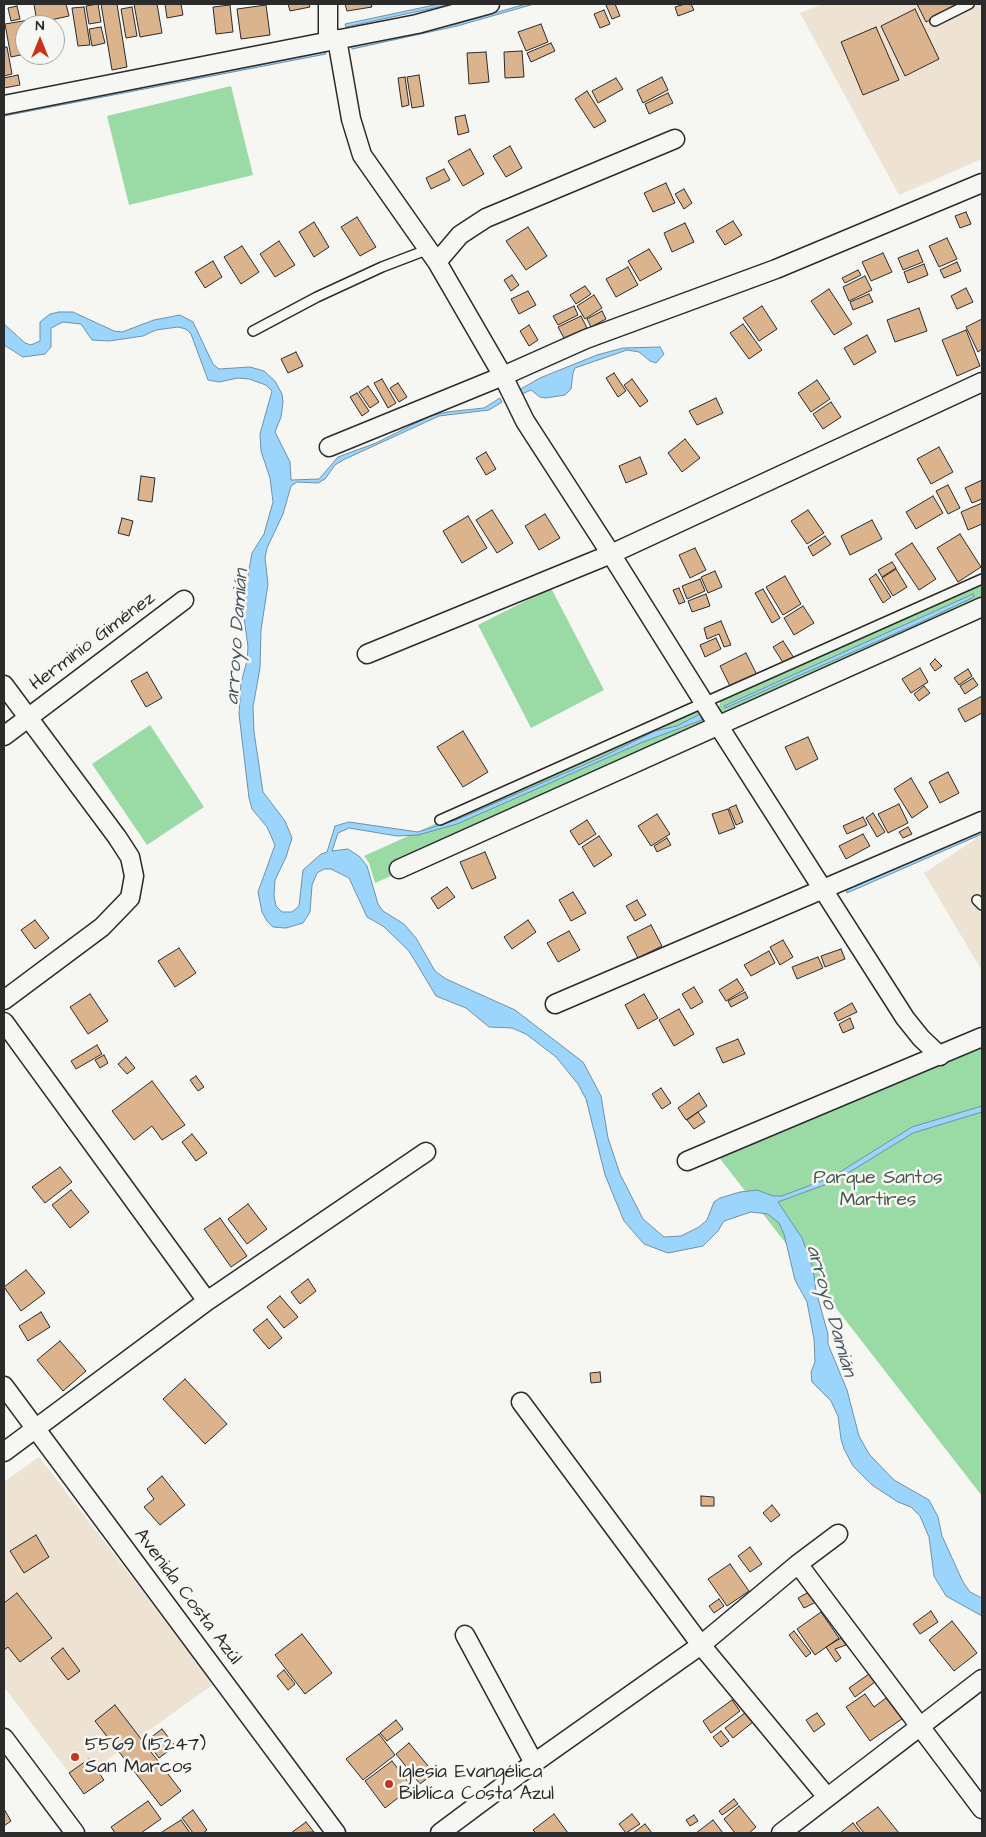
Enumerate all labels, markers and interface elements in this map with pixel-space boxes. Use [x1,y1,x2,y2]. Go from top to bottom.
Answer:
north arrow [15,15,65,65]
text: N [36,16,44,36]
water label: arroyo Damián [221,569,255,705]
street label: Herminio Giménez [26,587,160,697]
park label: Parque Santos Martires [814,1168,942,1212]
water label: arroyo Damián [800,1242,860,1380]
street label: Avenida Costa Azúl [128,1524,246,1670]
place label: 5569 (15247) San Marcos [85,1735,206,1779]
marker: 5569 (15247) San Marcos [69,1751,81,1763]
place label: Iglesia Evangélica Biblíca Costa Azul [399,1762,554,1806]
marker: Iglesia Evangélica Biblíca Costa Azul [383,1778,395,1790]

